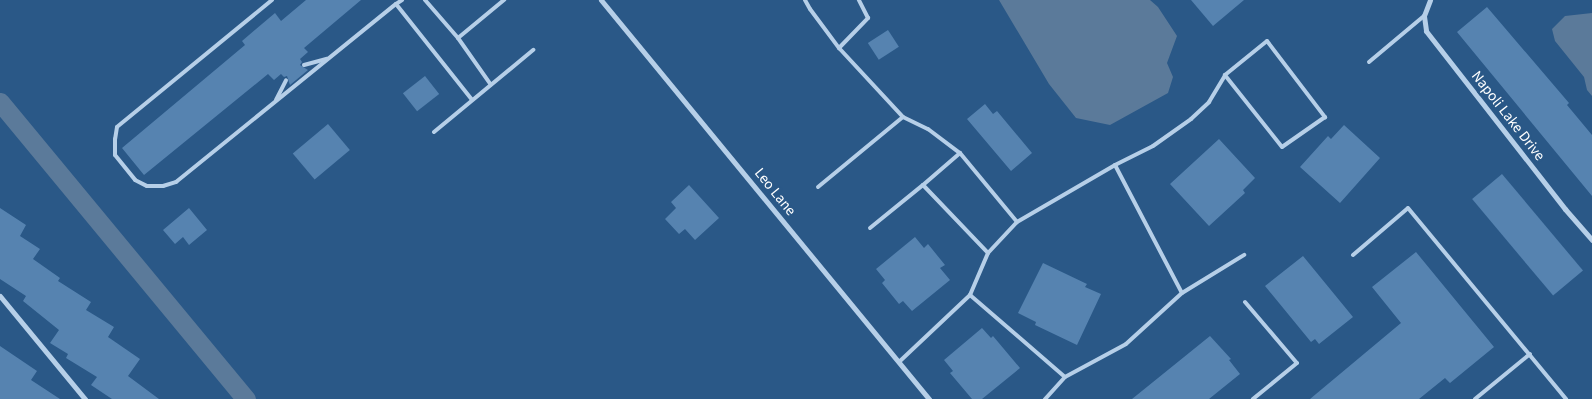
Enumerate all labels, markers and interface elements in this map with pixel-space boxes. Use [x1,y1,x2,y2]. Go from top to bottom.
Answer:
street label: Napoli Lake Drive [1467,67,1549,165]
street label: Leo Lane [750,165,800,219]

